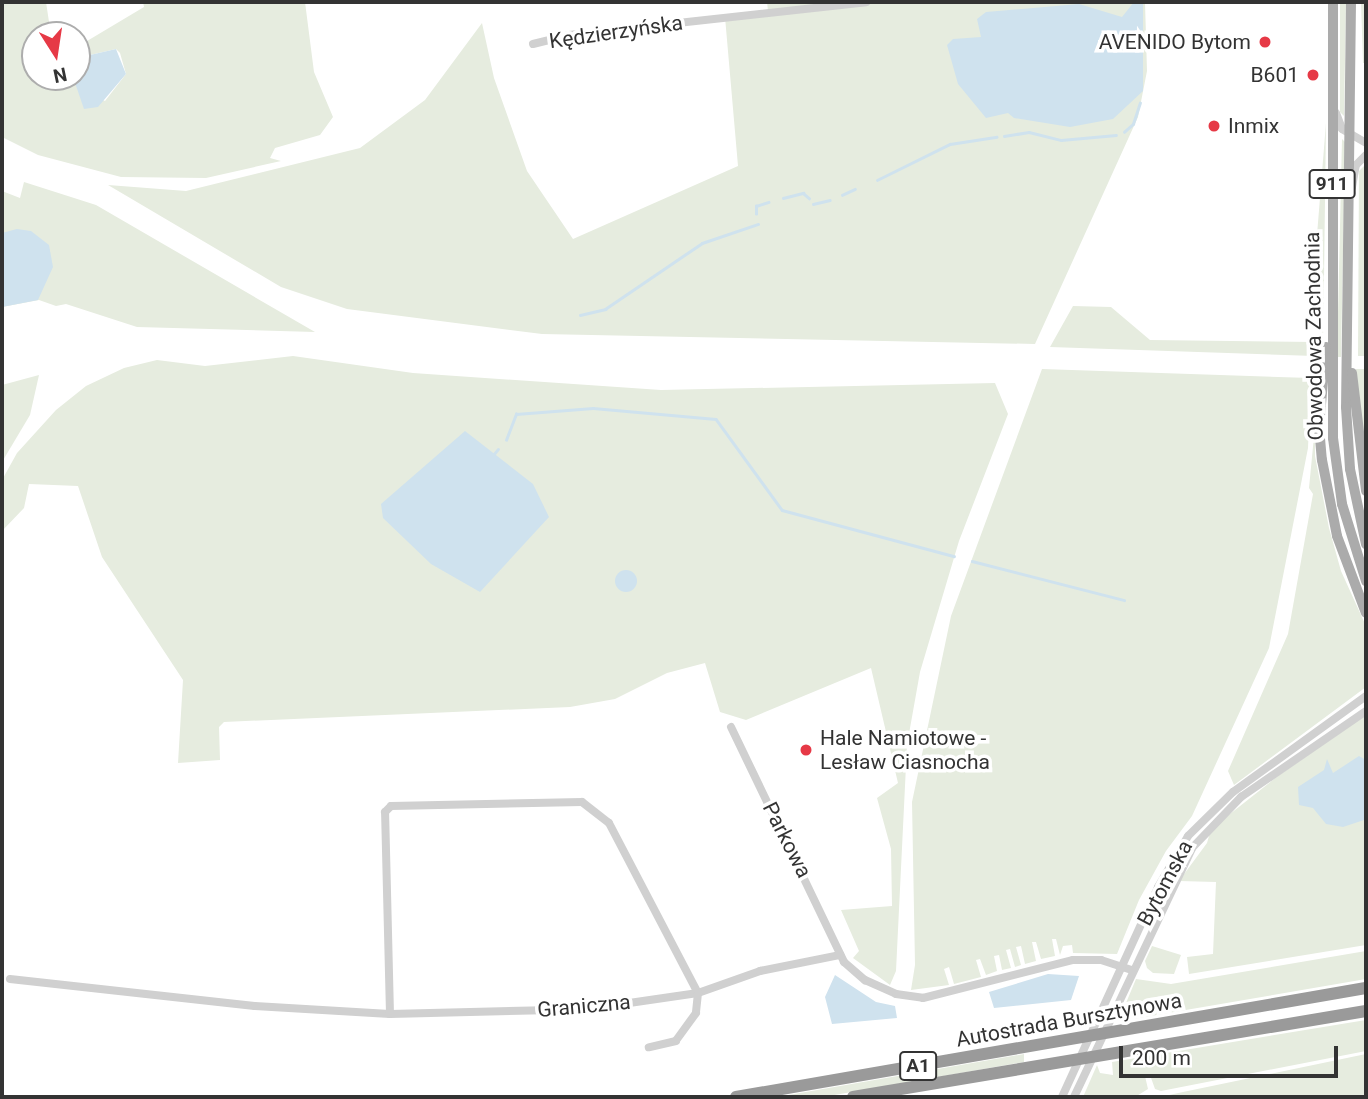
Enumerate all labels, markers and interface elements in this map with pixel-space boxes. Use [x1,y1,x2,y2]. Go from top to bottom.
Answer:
street label: Kędzierzyńska [548,10,684,54]
north arrow [21,21,91,91]
place label: AVENIDO Bytom [1099,29,1251,55]
marker: AVENIDO Bytom [1257,34,1273,50]
text: N [51,62,69,88]
place label: B601 [1251,62,1299,88]
marker: B601 [1305,67,1321,83]
place label: Inmix [1228,113,1279,139]
marker: Inmix [1206,118,1222,134]
road number: 911 [1308,168,1356,200]
street label: Obwodowa Zachodnia [1300,231,1328,441]
place label: Hale Namiotowe - Lesław Ciasnocha [820,725,990,775]
marker: Hale Namiotowe - Lesław Ciasnocha [798,742,814,758]
street label: Parkowa [757,798,817,882]
street label: Bytomska [1132,836,1198,930]
street label: Autostrada Bursztynowa [954,988,1184,1052]
street label: Graniczna [536,989,632,1023]
scale bar [1123,1032,1342,1076]
text: 200 m [1132,1046,1191,1070]
road number: A1 [899,1050,937,1082]

